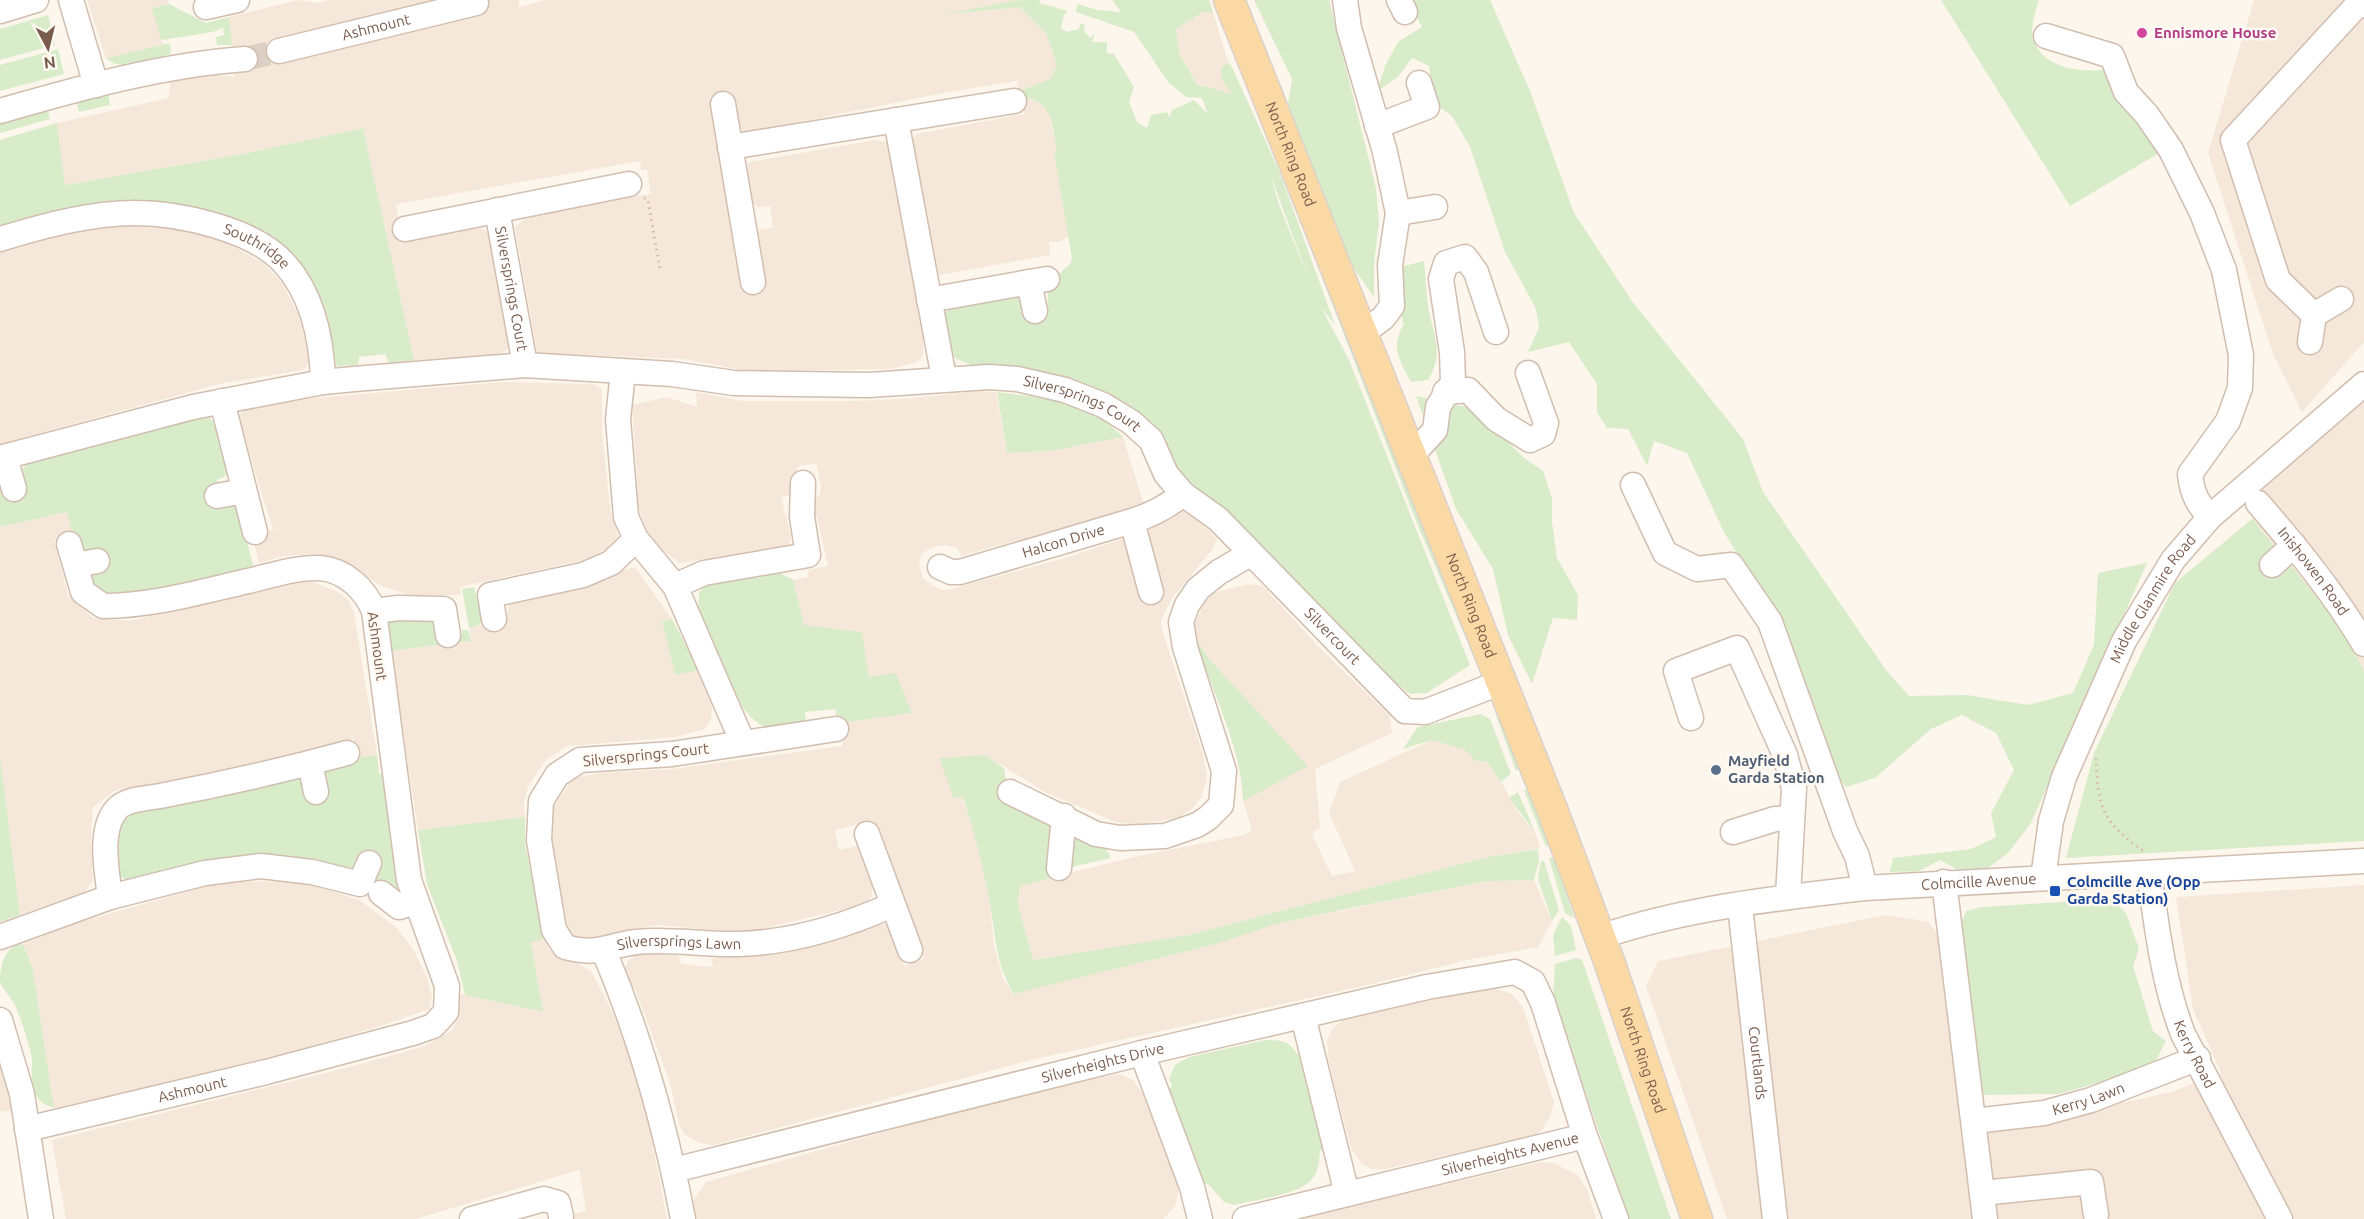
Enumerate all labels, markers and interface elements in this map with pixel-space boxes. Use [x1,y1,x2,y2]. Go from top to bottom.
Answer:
street label: Ashmount [340,10,412,43]
north arrow [18,18,78,78]
place label: Ennismore House [2154,24,2276,41]
marker: Ennismore House [2135,26,2149,40]
text: N [43,53,57,73]
street label: North Ring Road [1262,99,1320,209]
street label: Southridge [221,220,294,272]
street label: Silversprings Court [492,225,531,353]
street label: Silversprings Court [1022,372,1145,435]
street label: Halcon Drive [1020,521,1107,561]
street label: Inishowen Road [2274,524,2353,619]
street label: Middle Glanmire Road [2106,531,2199,666]
street label: North Ring Road [1443,550,1500,660]
street label: Silvercourt [1301,604,1364,668]
street label: Ashmount [364,610,391,682]
street label: Silversprings Court [582,739,710,770]
place label: Mayfield Garda Station [1728,752,1825,786]
marker: Mayfield Garda Station [1709,763,1723,777]
street label: Colmcille Avenue [1921,870,2037,893]
place label: Colmcille Ave (Opp Garda Station) [2067,873,2201,907]
marker: Colmcille Ave (Opp Garda Station) [2048,884,2062,898]
street label: Silversprings Lawn [615,932,741,953]
street label: North Ring Road [1617,1004,1669,1115]
street label: Kerry Road [2171,1018,2219,1091]
street label: Courtlands [1746,1025,1771,1101]
street label: Silverheights Drive [1040,1039,1166,1086]
street label: Ashmount [156,1073,228,1105]
street label: Kerry Lawn [2050,1079,2127,1118]
street label: Silverheights Avenue [1440,1129,1581,1179]

